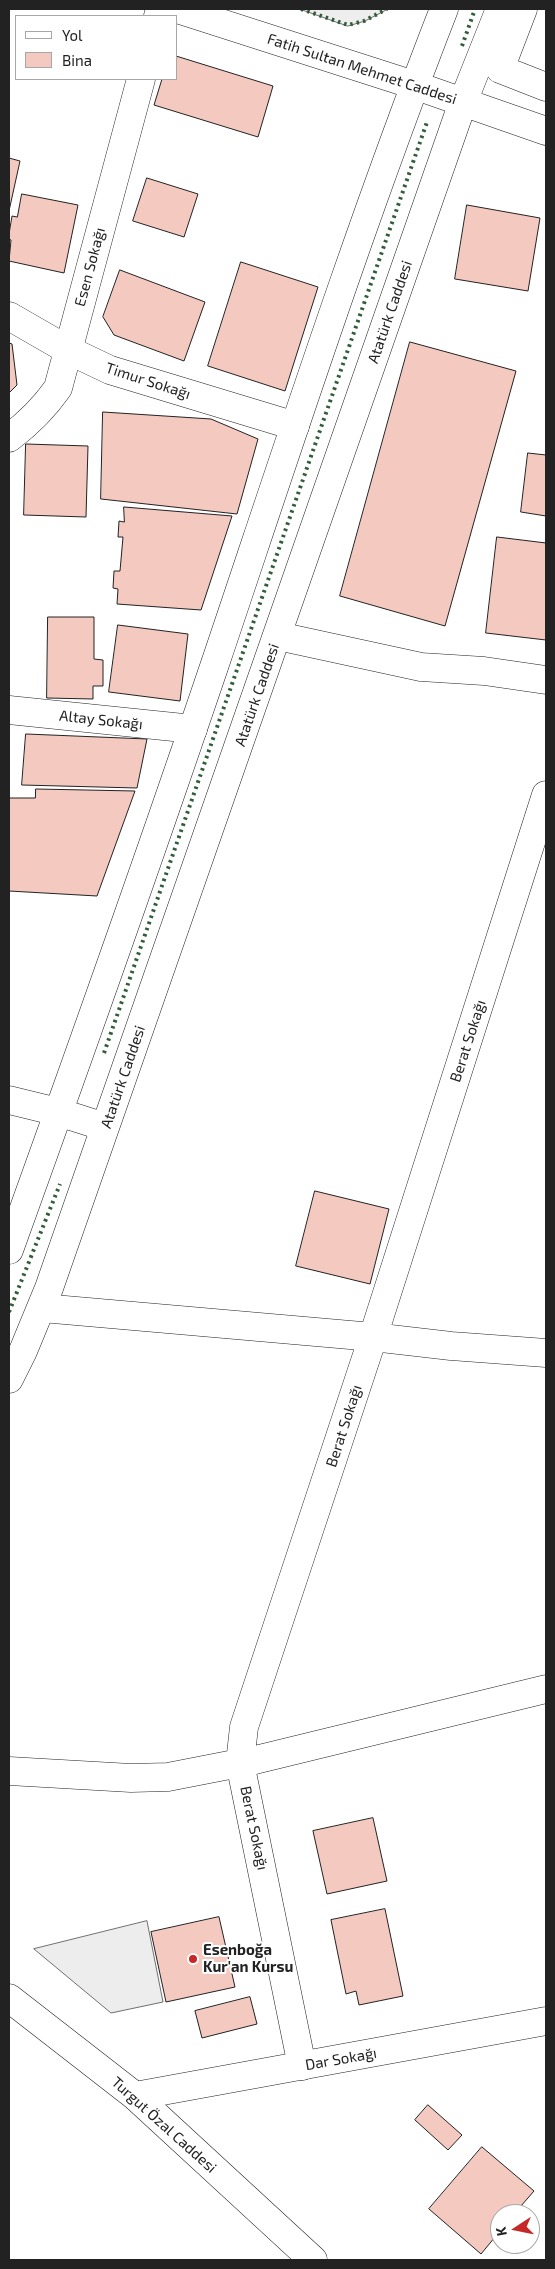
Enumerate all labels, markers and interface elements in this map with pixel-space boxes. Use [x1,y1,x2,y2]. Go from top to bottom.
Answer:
legend [15,15,178,80]
text: Yol [62,26,83,44]
street label: Fatih Sultan Mehmet Caddesi [265,30,459,108]
text: Bina [62,51,92,69]
street label: Esen Sokağı [71,226,109,308]
street label: Atatürk Caddesi [364,258,416,366]
street label: Timur Sokağı [103,359,193,403]
street label: Atatürk Caddesi [231,641,283,749]
street label: Altay Sokağı [58,707,144,733]
street label: Berat Sokağı [446,998,490,1084]
street label: Atatürk Caddesi [97,1023,149,1131]
street label: Berat Sokağı [322,1383,366,1469]
street label: Berat Sokağı [236,1784,272,1872]
place label: Esenboğa Kur'an Kursu [203,1941,293,1976]
marker: Esenboğa Kur'an Kursu [187,1953,199,1965]
street label: Dar Sokağı [304,2044,378,2074]
street label: Turgut Özal Caddesi [108,2073,220,2177]
north arrow [490,2204,540,2254]
text: K [492,2226,510,2238]

